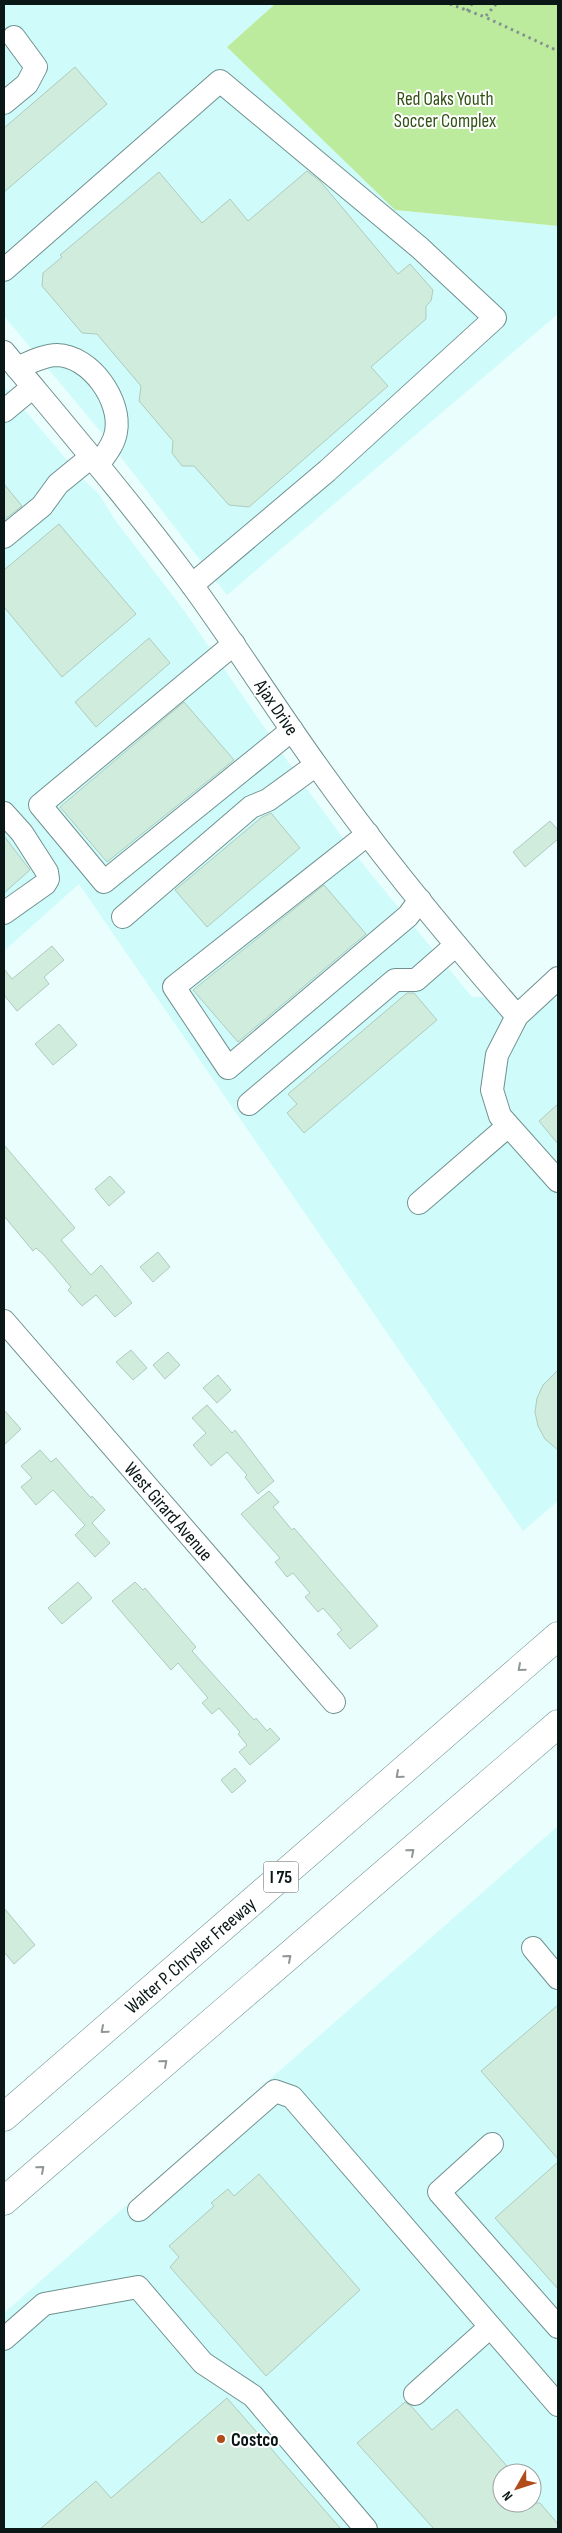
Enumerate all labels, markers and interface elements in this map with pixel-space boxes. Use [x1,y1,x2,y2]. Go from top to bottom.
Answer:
park label: Red Oaks Youth Soccer Complex [394,88,496,133]
street label: Ajax Drive [248,675,303,740]
street label: West Girard Avenue [119,1458,217,1566]
one-way arrow [518,1663,527,1672]
one-way arrow [395,1769,404,1778]
one-way arrow [405,1850,414,1858]
road number: I 75 [264,1861,298,1892]
street label: Walter P. Chrysler Freeway [121,1893,262,2019]
one-way arrow [282,1955,291,1964]
one-way arrow [100,2024,109,2033]
one-way arrow [158,2061,167,2069]
one-way arrow [35,2166,44,2175]
place label: Costco [231,2429,279,2452]
marker: Costco [215,2433,227,2445]
north arrow [492,2463,542,2513]
text: N [498,2488,516,2504]

